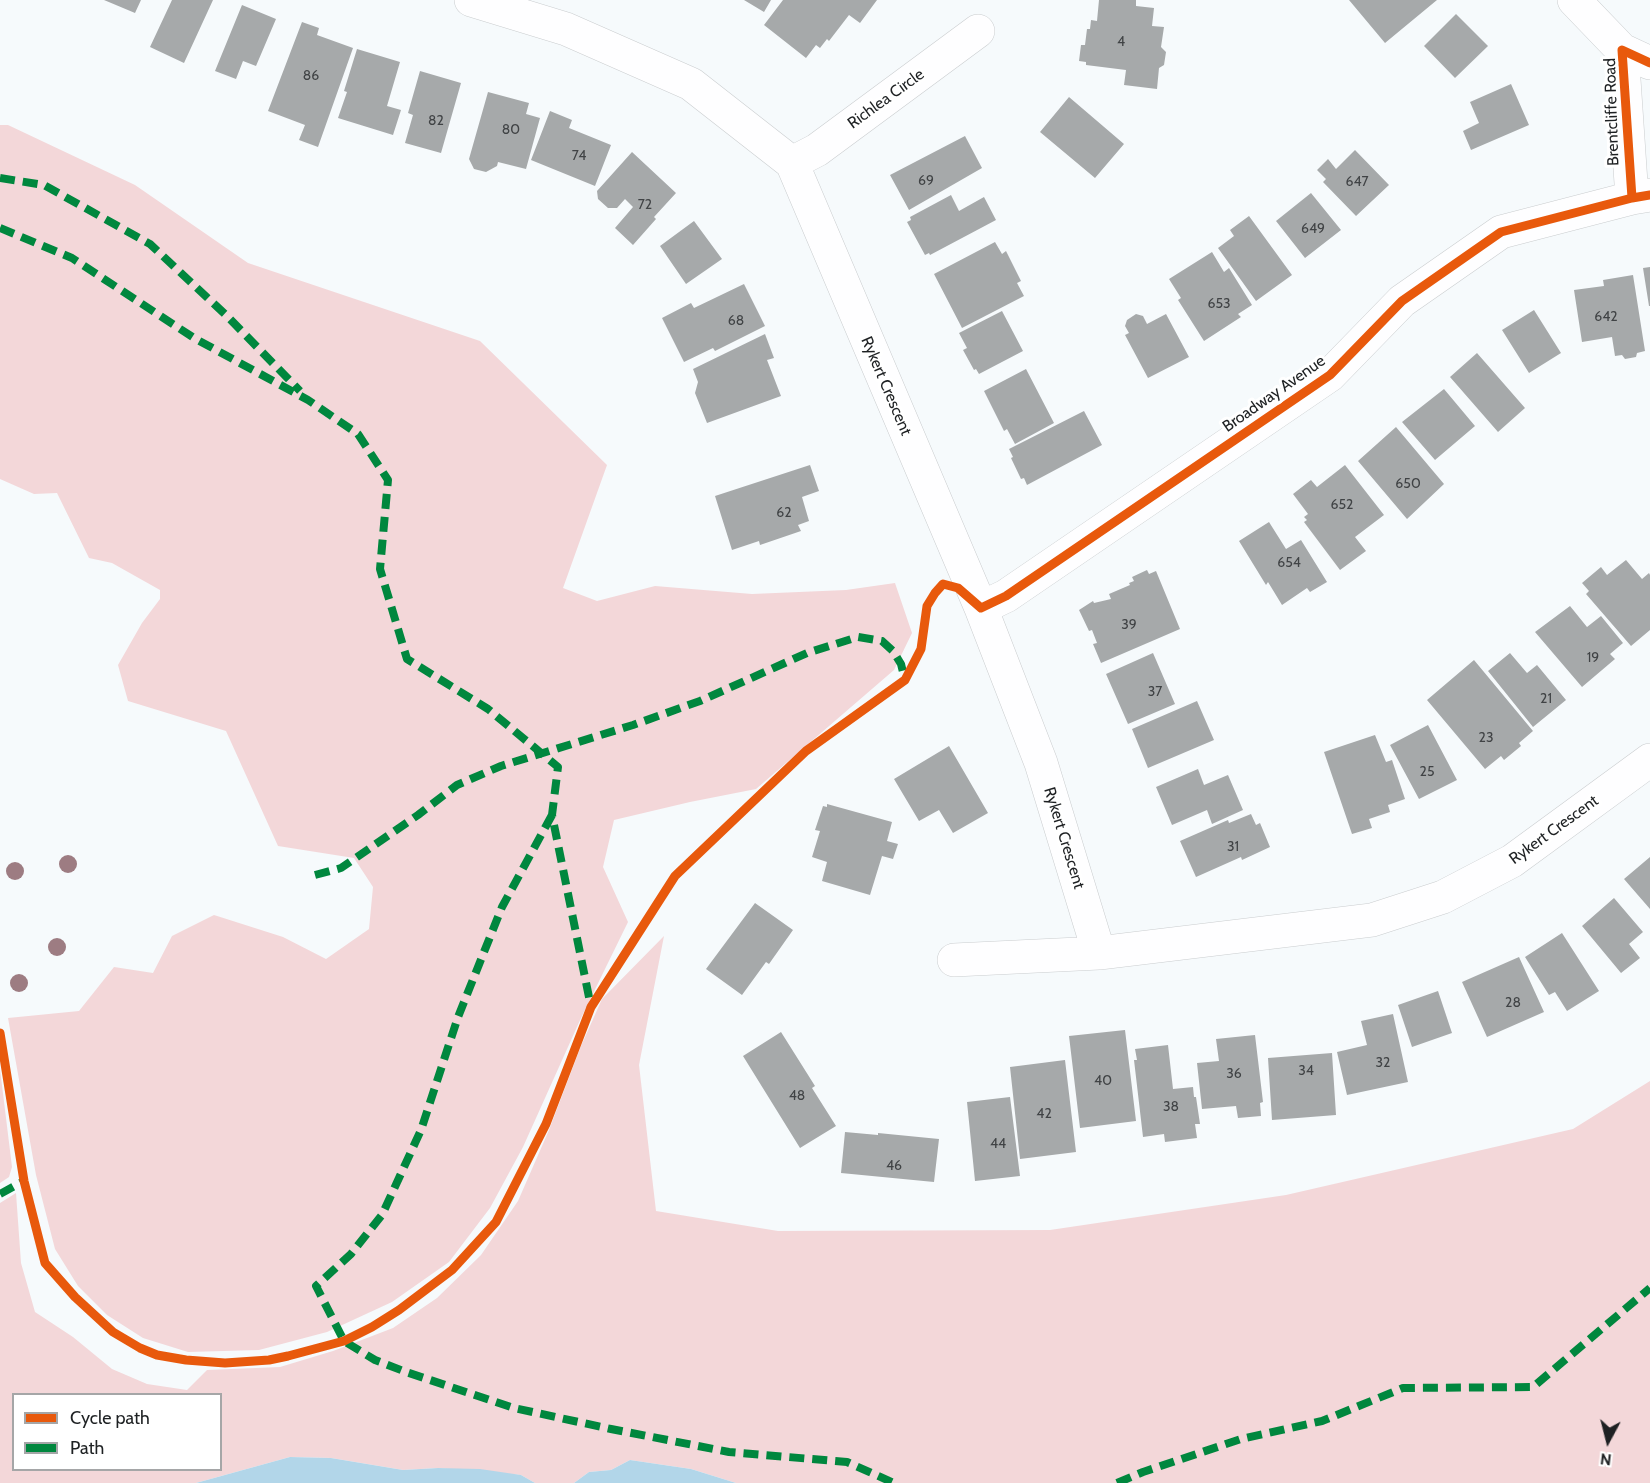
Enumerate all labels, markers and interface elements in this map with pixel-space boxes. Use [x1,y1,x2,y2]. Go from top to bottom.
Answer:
house number: 4 [1117,34,1125,50]
street label: Brentcliffe Road [1601,58,1623,166]
street label: Richlea Circle [844,65,928,133]
house number: 86 [303,68,319,84]
house number: 82 [428,113,444,129]
house number: 80 [502,122,520,138]
house number: 74 [572,148,586,164]
house number: 69 [918,173,934,189]
house number: 647 [1345,174,1369,190]
house number: 72 [638,197,652,213]
house number: 649 [1301,221,1325,237]
house number: 653 [1207,296,1231,312]
house number: 642 [1594,309,1618,325]
house number: 68 [728,313,744,329]
street label: Rykert Crescent [857,334,915,438]
street label: Broadway Avenue [1219,351,1329,437]
house number: 650 [1395,476,1421,492]
house number: 652 [1331,497,1353,513]
house number: 62 [776,505,792,521]
house number: 654 [1277,555,1301,571]
house number: 39 [1121,617,1137,633]
house number: 19 [1587,650,1599,666]
house number: 37 [1148,684,1162,700]
house number: 21 [1540,691,1552,707]
house number: 23 [1479,730,1493,746]
house number: 25 [1420,764,1434,780]
street label: Rykert Crescent [1039,785,1089,891]
street label: Rykert Crescent [1506,791,1602,869]
house number: 31 [1227,839,1239,855]
house number: 28 [1505,995,1521,1011]
house number: 32 [1376,1055,1390,1071]
house number: 34 [1298,1063,1314,1079]
house number: 36 [1226,1066,1242,1082]
house number: 40 [1094,1073,1112,1089]
house number: 48 [789,1088,805,1104]
house number: 38 [1163,1099,1179,1115]
house number: 42 [1036,1106,1052,1122]
house number: 44 [990,1136,1006,1152]
house number: 46 [886,1158,902,1174]
legend [12,1393,222,1471]
text: Cycle path [70,1407,150,1429]
north arrow [1578,1411,1638,1471]
text: Path [70,1437,104,1459]
text: N [1599,1449,1613,1469]

